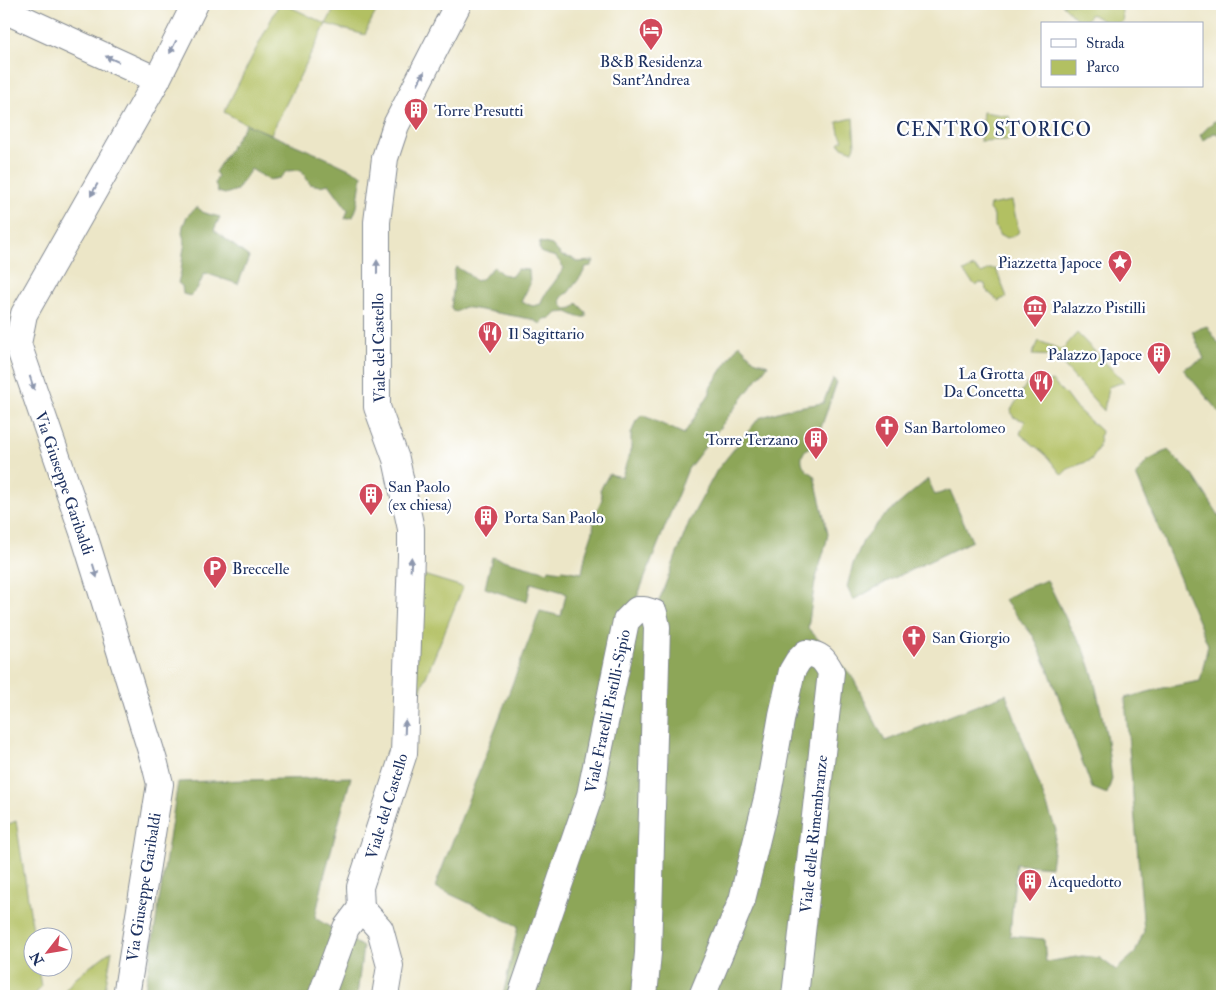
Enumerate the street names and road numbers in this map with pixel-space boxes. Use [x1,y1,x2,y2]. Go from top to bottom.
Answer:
street label: Viale del Castello [368,293,390,403]
street label: Via Giuseppe Garibaldi [29,409,98,558]
street label: Viale Fratelli Pistilli-Sipio [581,627,636,795]
street label: Viale del Castello [361,751,413,862]
street label: Viale delle Rimembranze [796,754,832,914]
street label: Via Giuseppe Garibaldi [122,811,167,963]

